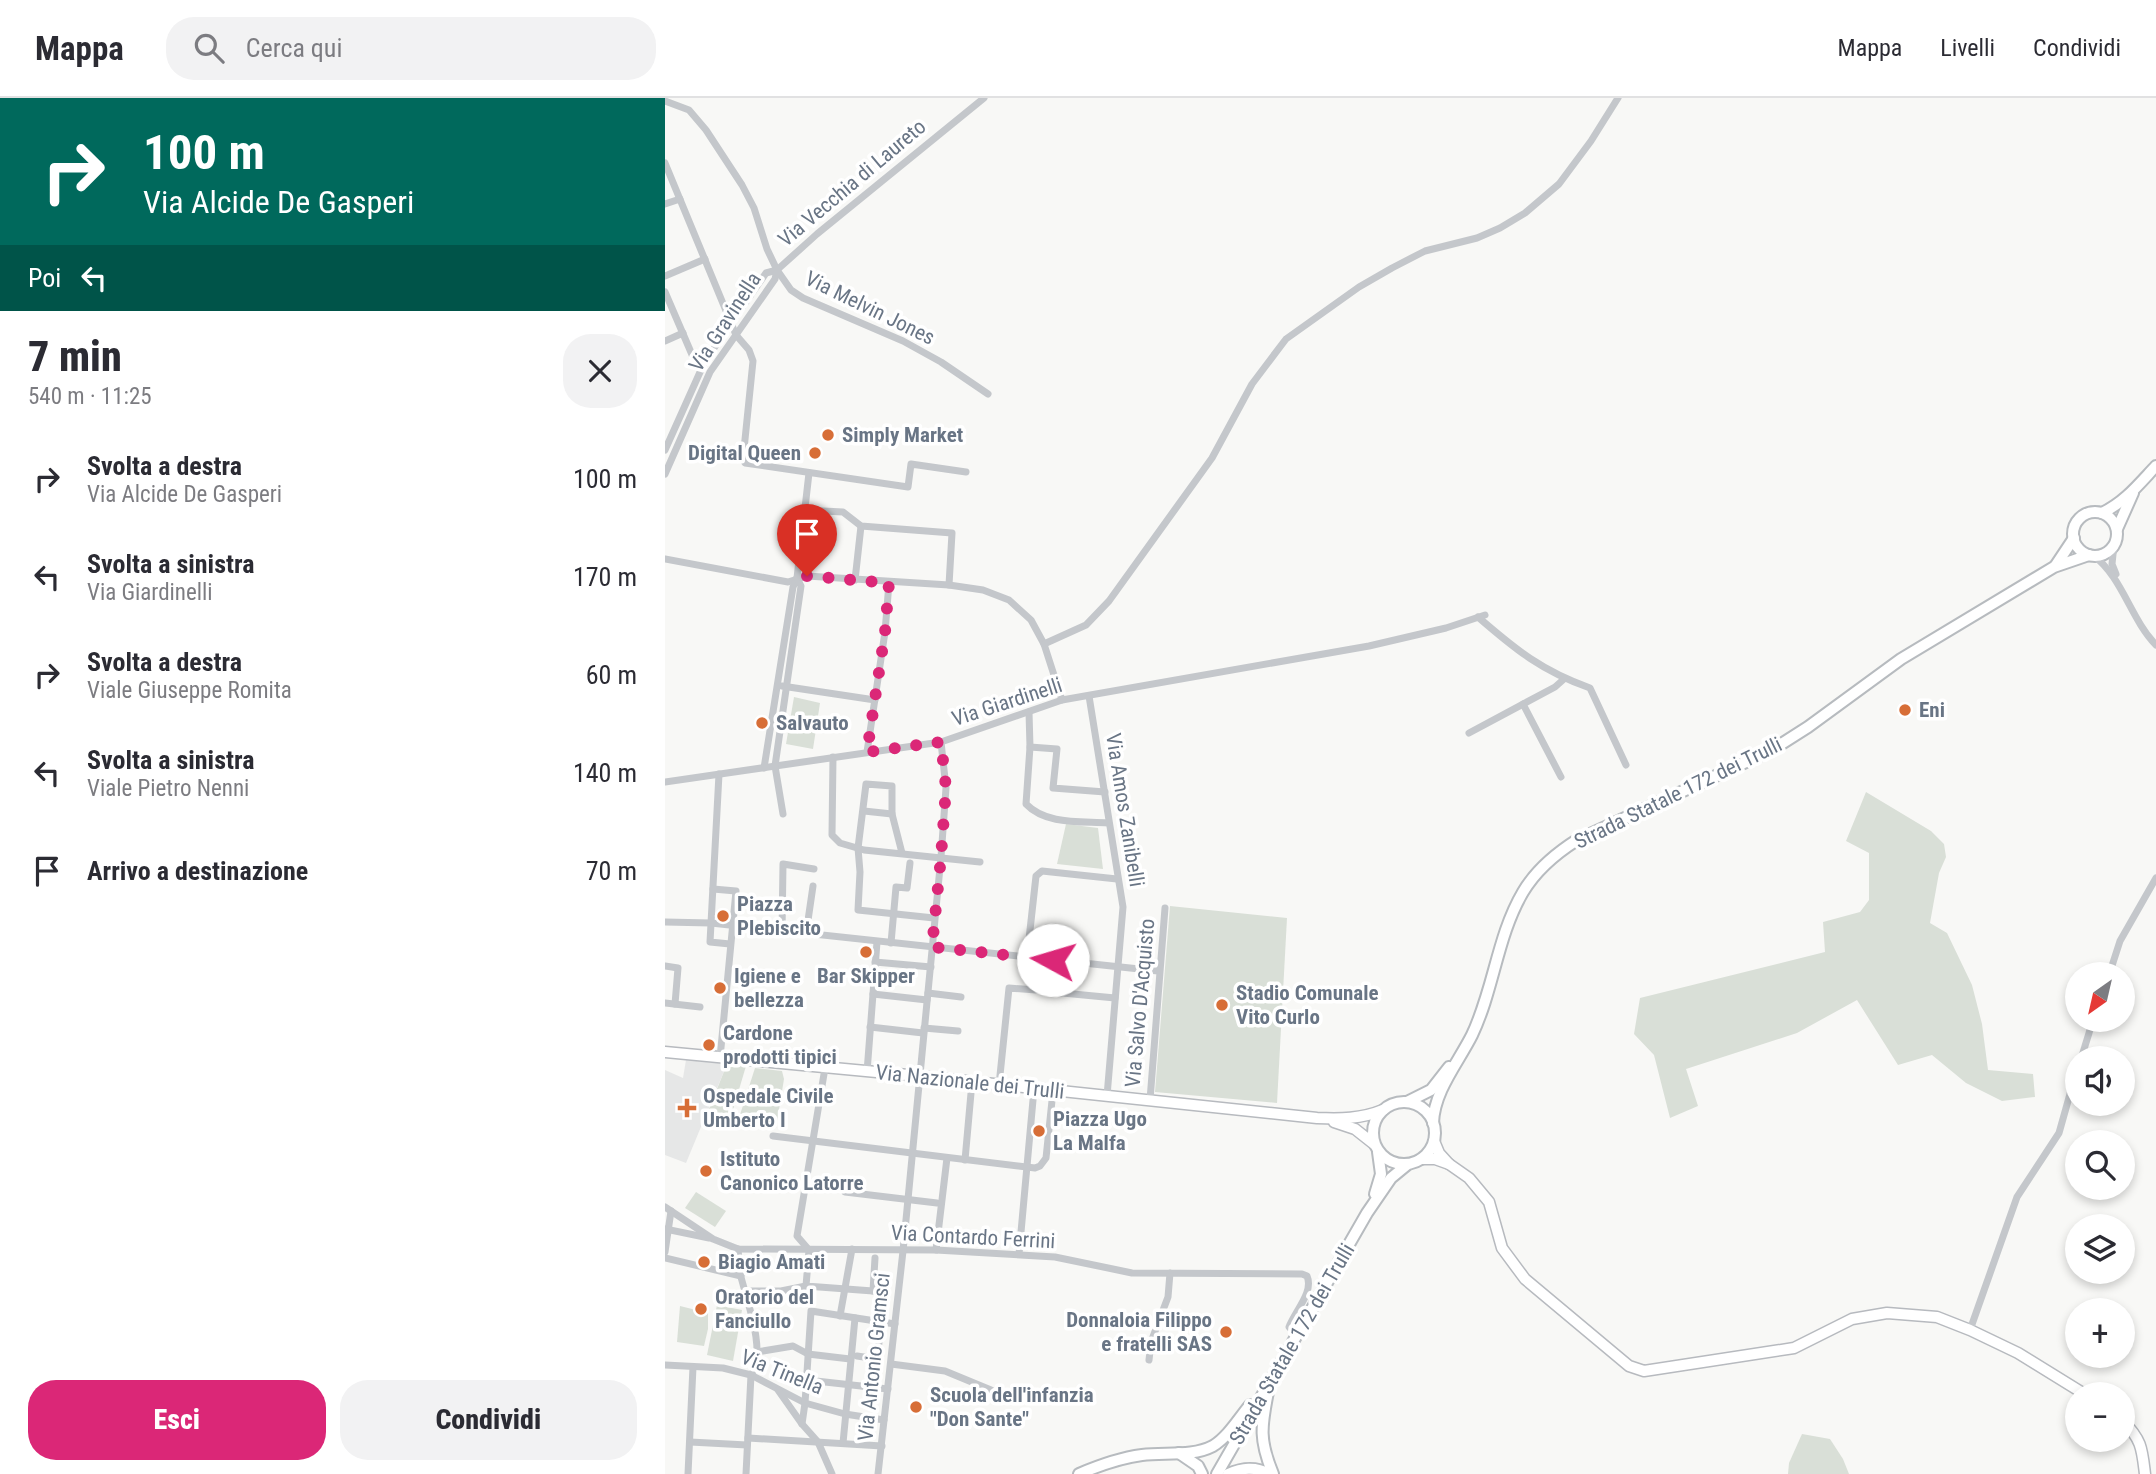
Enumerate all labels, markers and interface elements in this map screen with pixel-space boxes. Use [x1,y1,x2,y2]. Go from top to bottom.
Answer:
search box [166,17,656,80]
text: Mappa [35,29,124,68]
icon: search [190,29,228,67]
text: Cerca qui [246,33,342,63]
text: Mappa [1838,34,1902,62]
text: Livelli [1940,34,1995,62]
text: Condividi [2033,34,2121,62]
street label: Via Vecchia di Laureto [774,114,930,252]
text: 100 m [143,124,265,181]
icon: right [28,126,119,217]
text: Via Alcide De Gasperi [143,183,414,221]
icon: left [75,259,113,297]
text: Poi [28,263,61,293]
street label: Via Melvin Jones [801,266,939,350]
street label: Via Gravinella [684,268,766,376]
text: 7 min [28,332,122,381]
button: close [563,334,637,408]
text: 540 m · 11:25 [28,383,152,410]
place label: Simply Market [842,423,963,447]
marker: Simply Market [820,427,836,443]
place label: Digital Queen [688,441,801,465]
marker: Digital Queen [807,445,823,461]
text: Svolta a destra [87,451,242,481]
icon: right [28,460,66,498]
text: 100 m [573,464,637,494]
text: Via Alcide De Gasperi [87,481,282,508]
pin [777,504,837,576]
icon: arrive [788,515,826,553]
text: Svolta a sinistra [87,549,254,579]
icon: left [28,558,66,596]
text: 170 m [573,562,637,592]
text: Via Giardinelli [87,579,213,606]
text: Svolta a destra [87,647,242,677]
icon: right [28,656,66,694]
text: 60 m [586,660,637,690]
street label: Via Giardinelli [949,673,1065,731]
text: Viale Giuseppe Romita [87,677,292,704]
place label: Eni [1919,698,1945,722]
marker: Eni [1897,702,1913,718]
place label: Salvauto [776,711,849,735]
marker: Salvauto [754,715,770,731]
street label: Via Amos Zanibelli [1101,732,1149,888]
street label: Strada Statale 172 dei Trulli [1570,732,1786,854]
text: Svolta a sinistra [87,745,254,775]
icon: left [28,754,66,792]
text: 140 m [573,758,637,788]
text: Viale Pietro Nenni [87,775,249,802]
icon: arrive [28,852,66,890]
text: Arrivo a destinazione [87,856,308,886]
text: 70 m [586,856,637,886]
place label: Piazza Plebiscito [737,892,821,940]
marker: Piazza Plebiscito [715,908,731,924]
street label: Via Salvo D'Acquisto [1121,918,1159,1088]
position arrow [1016,923,1090,997]
marker: Bar Skipper [858,944,874,960]
north arrow [2065,962,2135,1032]
map controls [2065,962,2135,1452]
place label: Igiene e bellezza [734,964,804,1012]
place label: Bar Skipper [817,964,915,988]
marker: Igiene e bellezza [712,980,728,996]
place label: Stadio Comunale Vito Curlo [1236,981,1379,1029]
marker: Stadio Comunale Vito Curlo [1214,997,1230,1013]
place label: Cardone prodotti tipici [723,1021,837,1069]
marker: Cardone prodotti tipici [701,1037,717,1053]
button: sound [2065,1046,2135,1116]
street label: Via Nazionale dei Trulli [875,1060,1065,1104]
place label: Ospedale Civile Umberto I [703,1084,833,1132]
marker: Ospedale Civile Umberto I [677,1098,697,1118]
place label: Piazza Ugo La Malfa [1053,1107,1147,1155]
marker: Piazza Ugo La Malfa [1031,1123,1047,1139]
button: search [2065,1130,2135,1200]
place label: Istituto Canonico Latorre [720,1147,864,1195]
marker: Istituto Canonico Latorre [698,1163,714,1179]
button: layers [2065,1214,2135,1284]
street label: Via Contardo Ferrini [890,1221,1056,1253]
street label: Strada Statale 172 dei Trulli [1225,1239,1359,1449]
place label: Biagio Amati [718,1250,825,1274]
marker: Biagio Amati [696,1254,712,1270]
street label: Via Antonio Gramsci [853,1272,895,1442]
place label: Oratorio del Fanciullo [715,1285,814,1333]
button: + [2065,1298,2135,1368]
marker: Oratorio del Fanciullo [693,1301,709,1317]
place label: Donnaloia Filippo e fratelli SAS [1066,1308,1212,1356]
marker: Donnaloia Filippo e fratelli SAS [1218,1324,1234,1340]
street label: Via Tinella [737,1345,827,1399]
button: Esci [28,1380,326,1460]
button: Condividi [340,1380,637,1460]
button: − [2065,1382,2135,1452]
place label: Scuola dell'infanzia "Don Sante" [930,1383,1094,1431]
marker: Scuola dell'infanzia "Don Sante" [908,1399,924,1415]

